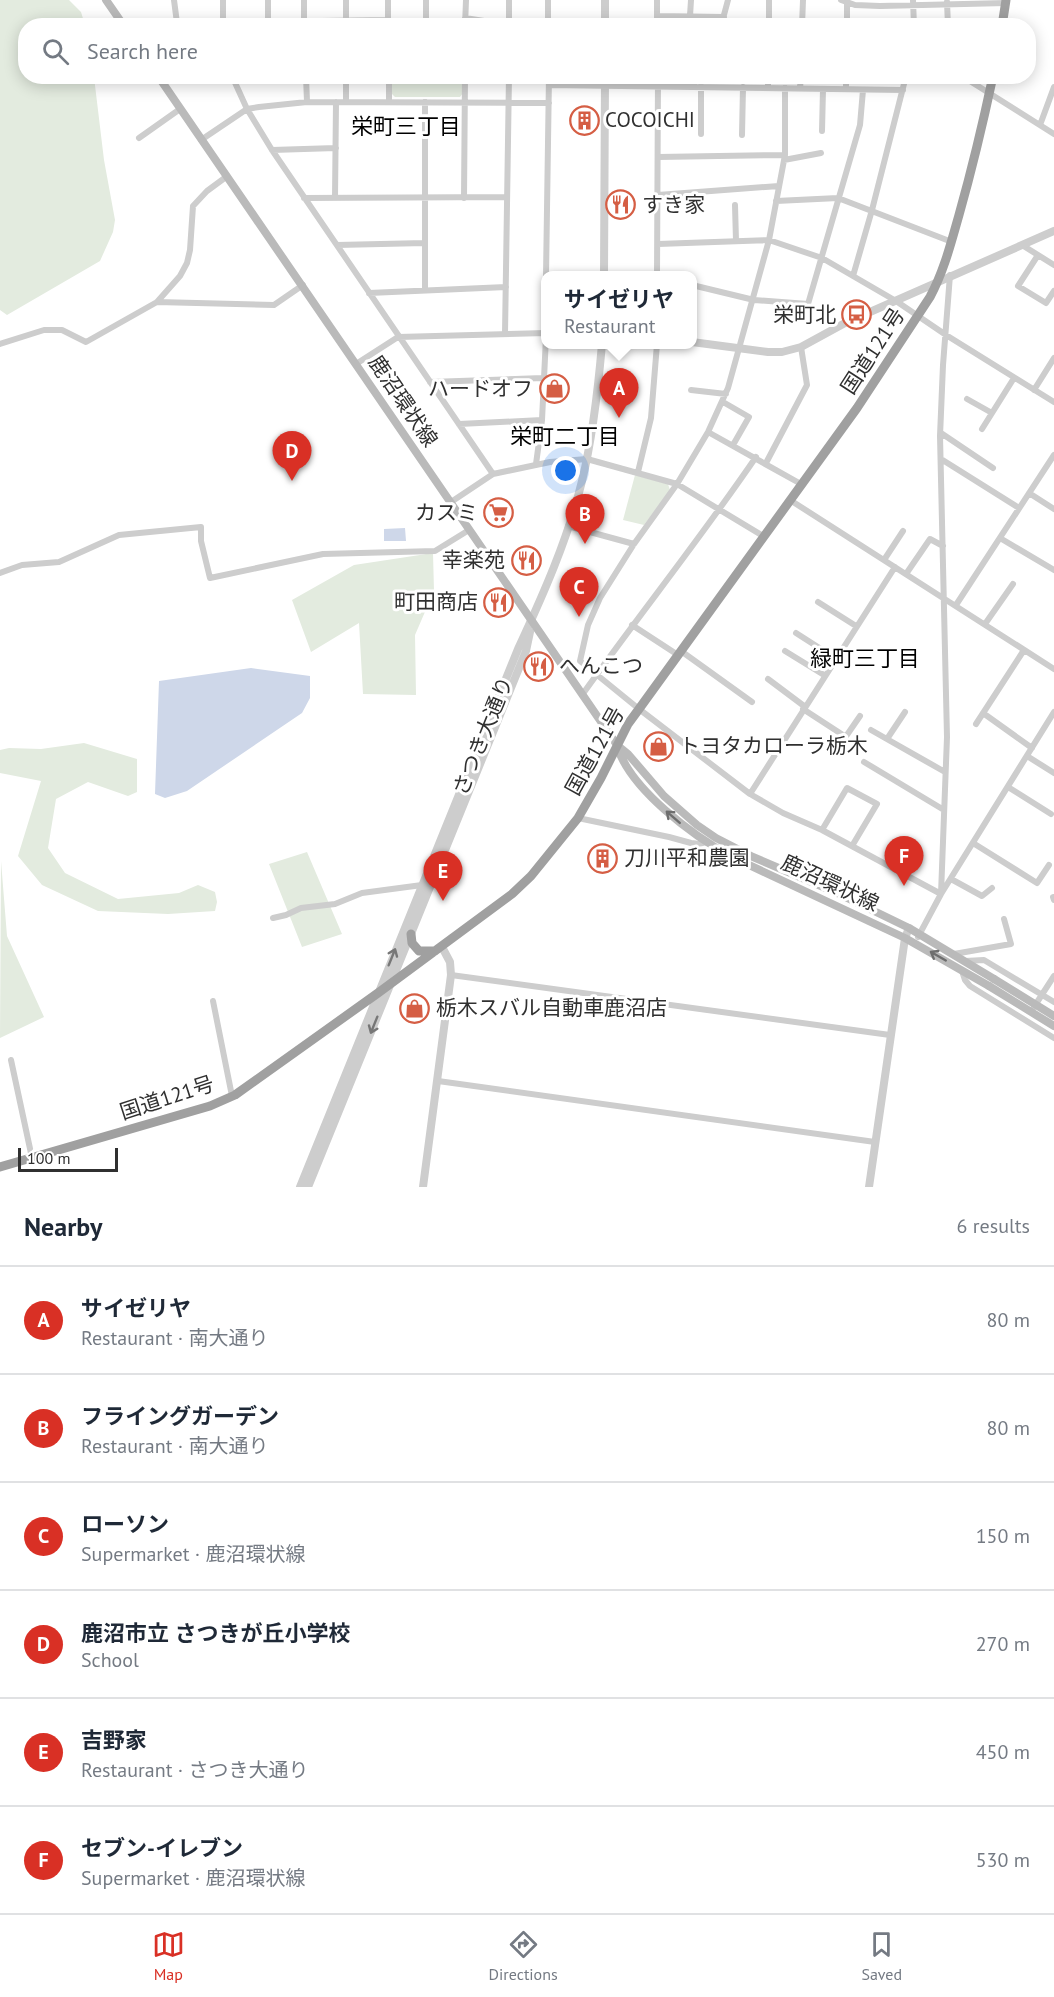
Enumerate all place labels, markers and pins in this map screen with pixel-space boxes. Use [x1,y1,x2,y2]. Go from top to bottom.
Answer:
building icon: COCOICHI [568,104,600,136]
place label: COCOICHI [605,106,695,133]
restaurant icon: すき家 [605,189,637,221]
place label: すき家 [642,191,705,218]
bus stop icon: 栄町北 [841,299,873,331]
place label: 栄町北 [773,301,836,328]
pin: A [600,368,638,418]
shop icon: ハードオフ [538,373,570,405]
place label: ハードオフ [428,375,533,402]
pin: D [272,432,312,481]
pin: B [566,494,604,544]
supermarket icon: カスミ [483,497,515,529]
place label: カスミ [415,499,478,526]
restaurant icon: 幸楽苑 [510,544,542,576]
place label: 幸楽苑 [442,546,505,573]
pin: C [560,568,598,617]
restaurant icon: 町田商店 [483,586,515,618]
place label: 町田商店 [394,588,478,615]
restaurant icon: へんこつ [522,650,554,682]
place label: へんこつ [559,652,643,679]
shop icon: トヨタカローラ栃木 [642,730,674,762]
place label: トヨタカローラ栃木 [679,732,868,759]
pin: F [884,836,924,886]
building icon: 刀川平和農園 [587,842,619,874]
place label: 刀川平和農園 [624,844,750,871]
pin: E [424,852,462,901]
shop icon: 栃木スバル自動車鹿沼店 [399,992,431,1024]
place label: 栃木スバル自動車鹿沼店 [436,994,667,1021]

